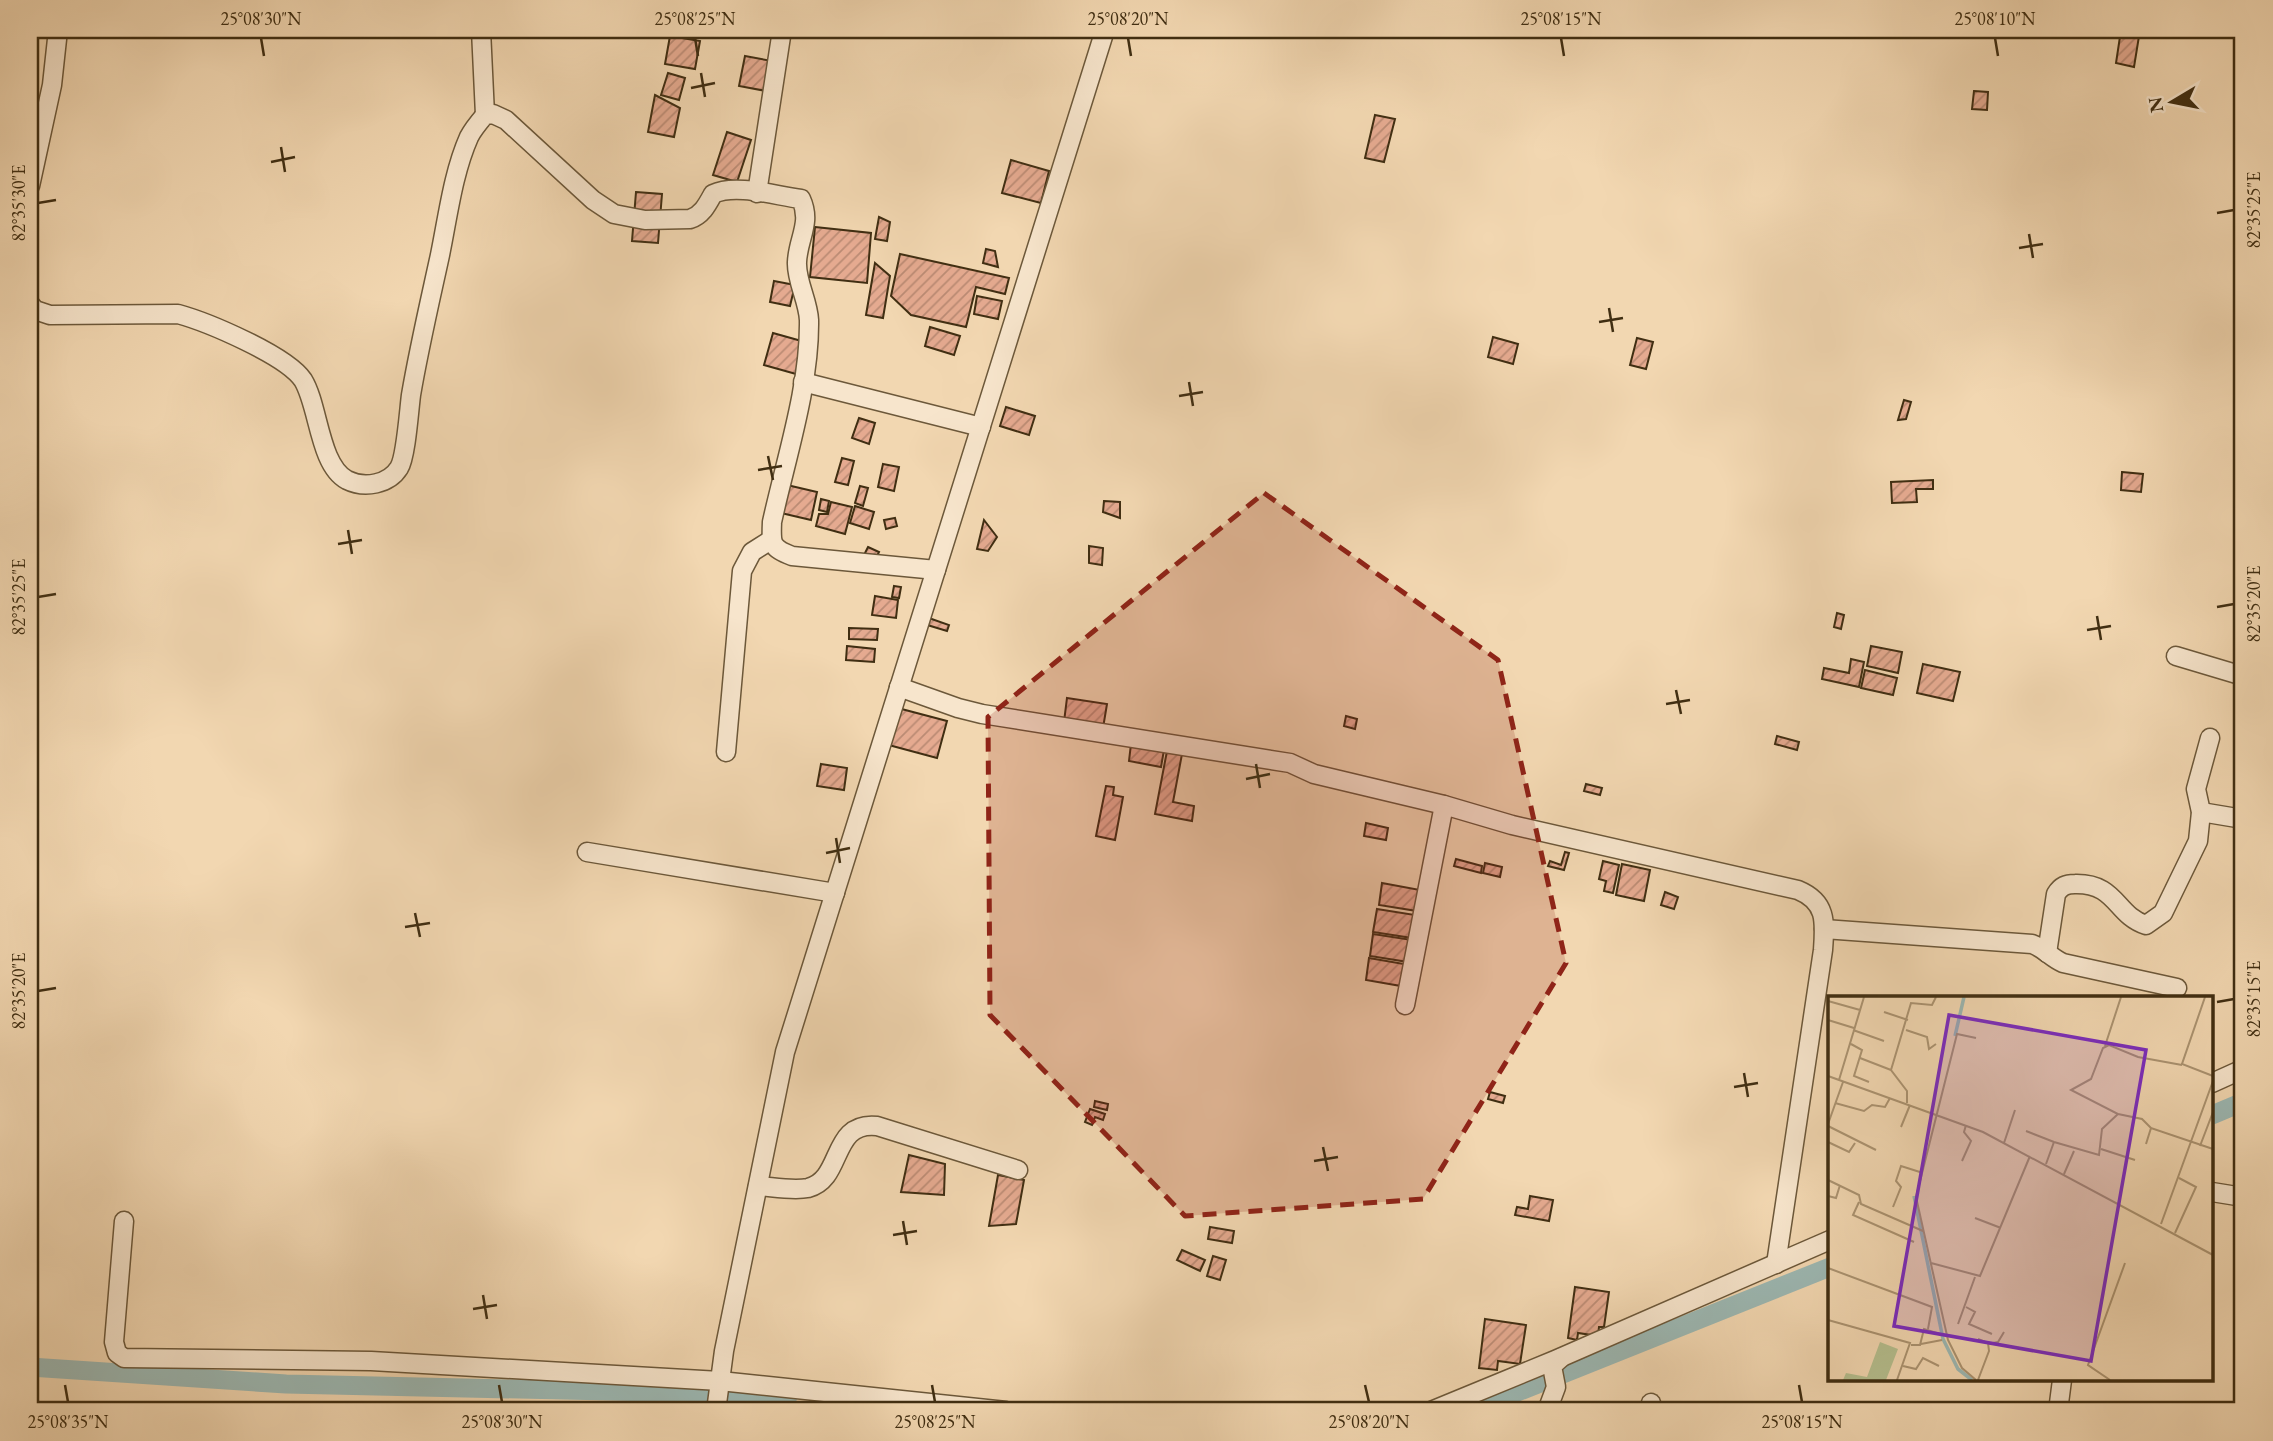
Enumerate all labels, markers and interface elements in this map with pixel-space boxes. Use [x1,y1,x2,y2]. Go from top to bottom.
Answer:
text: 25°08'30"N [221,7,302,30]
text: 25°08'25"N [655,7,736,30]
text: 25°08'20"N [1088,7,1169,30]
text: 25°08'15"N [1521,7,1602,30]
text: 25°08'10"N [1955,7,2036,30]
north arrow [2136,66,2206,136]
text: N [2142,95,2169,115]
text: 82°35'30"E [7,165,30,241]
text: 82°35'25"E [2242,172,2265,248]
text: 82°35'25"E [7,559,30,635]
text: 82°35'20"E [2242,566,2265,642]
text: 82°35'20"E [7,953,30,1029]
text: 82°35'15"E [2242,961,2265,1037]
inset map [1828,996,2214,1382]
text: 25°08'35"N [28,1410,109,1433]
text: 25°08'30"N [462,1410,543,1433]
text: 25°08'25"N [895,1410,976,1433]
text: 25°08'20"N [1329,1410,1410,1433]
text: 25°08'15"N [1762,1410,1843,1433]

